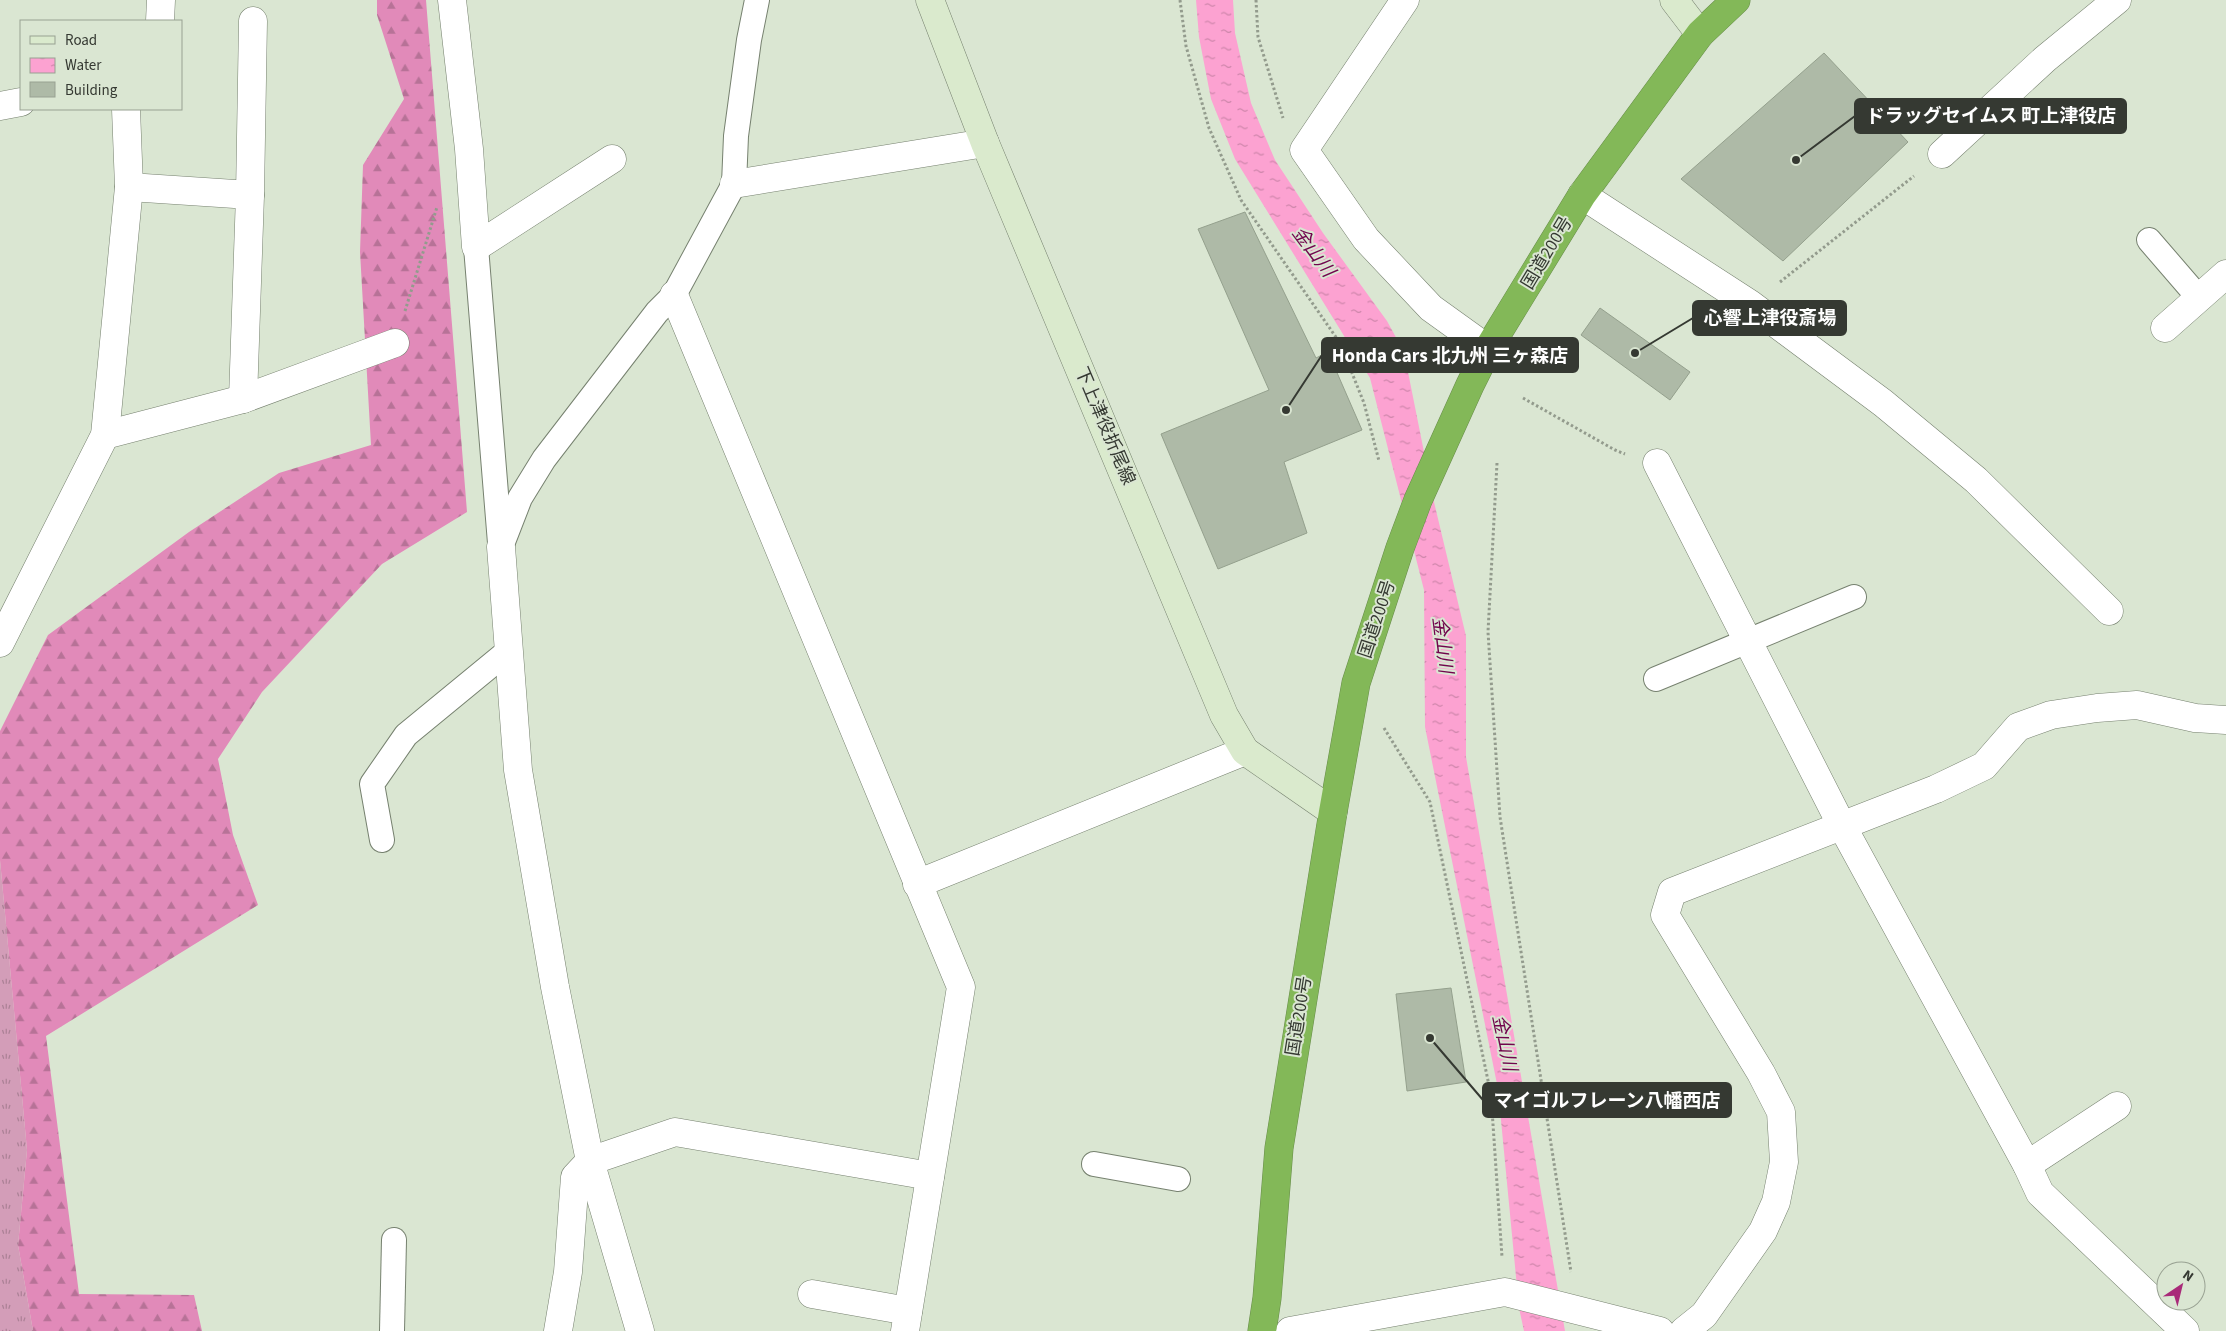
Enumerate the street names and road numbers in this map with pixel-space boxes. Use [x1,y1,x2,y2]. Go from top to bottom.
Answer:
street label: 国道200号 [1515,212,1579,294]
street label: 下上津役折尾線 [1069,363,1141,489]
street label: 国道200号 [1353,577,1401,661]
street label: 国道200号 [1280,974,1318,1058]

